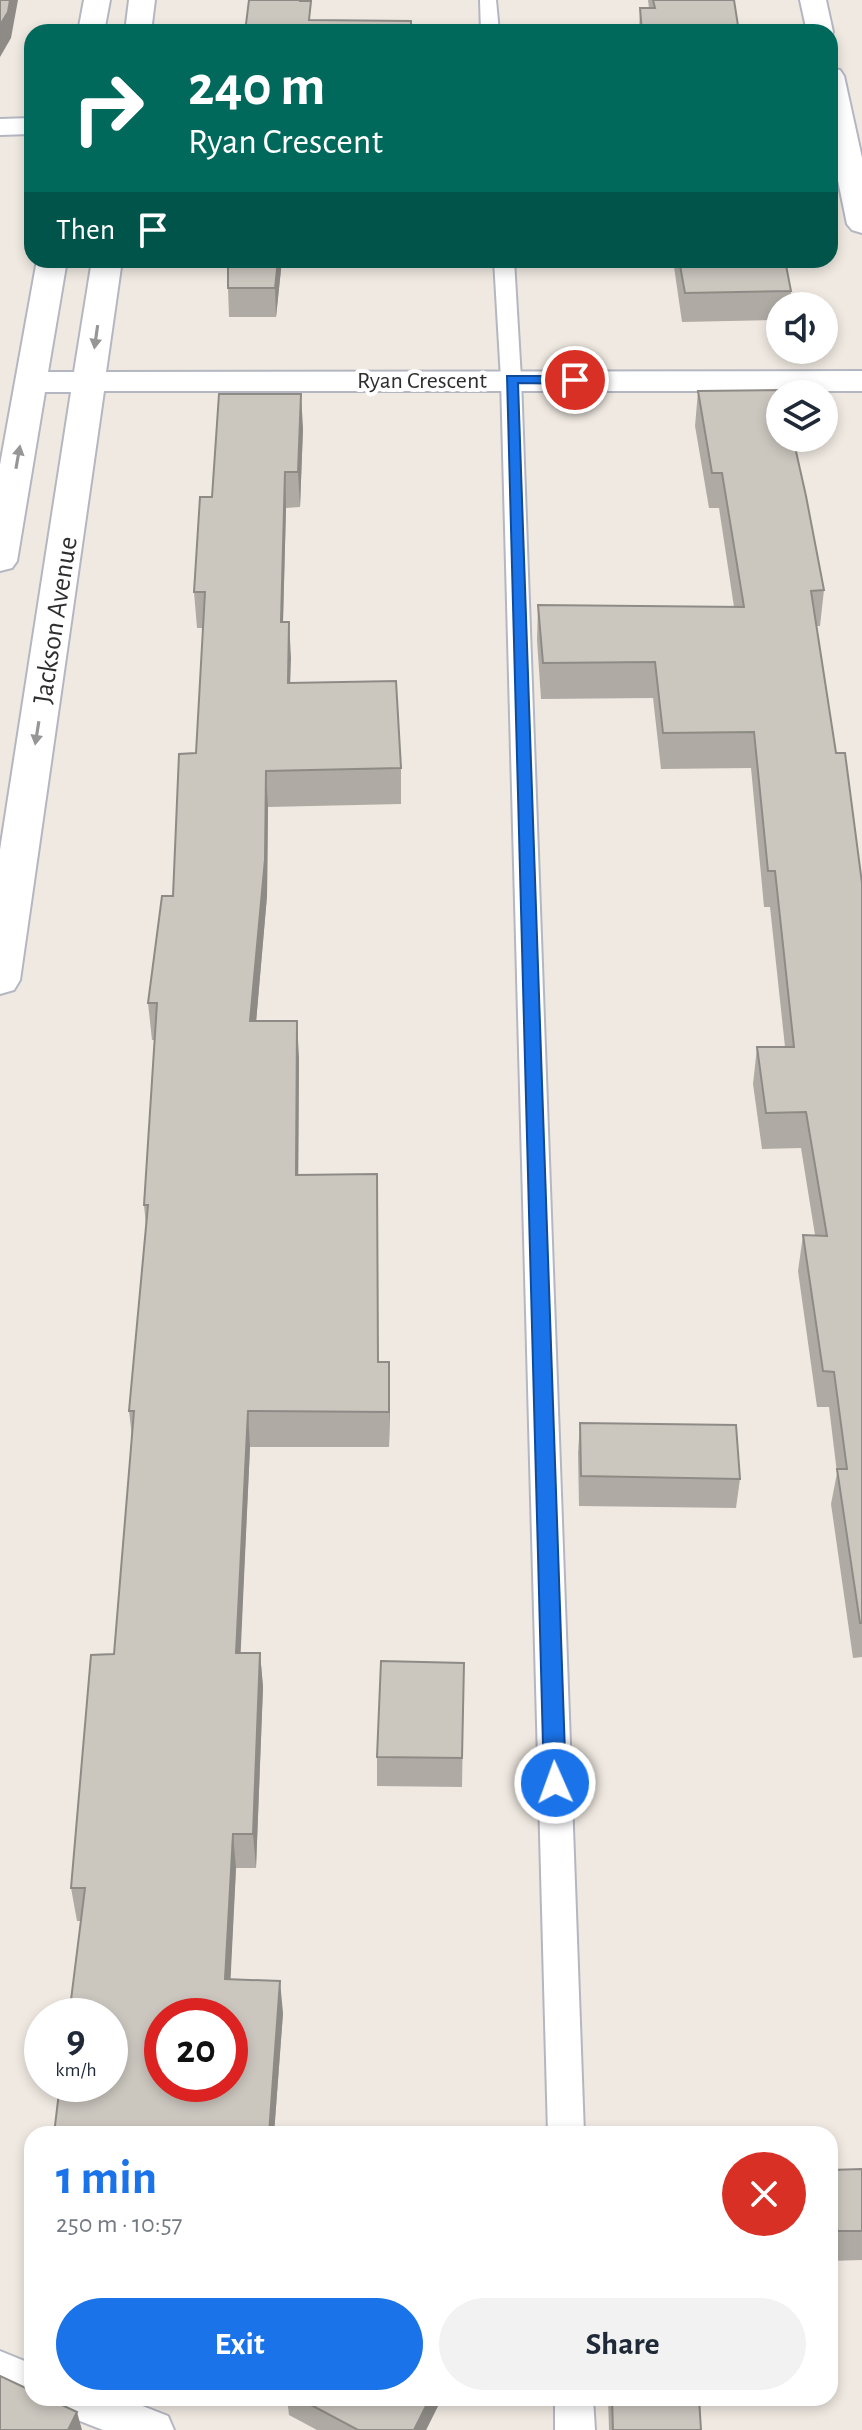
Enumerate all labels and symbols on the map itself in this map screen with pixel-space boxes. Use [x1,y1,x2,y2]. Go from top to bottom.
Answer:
one-way arrow [89,325,102,350]
pin [541,346,609,414]
street label: Ryan Crescent [357,369,487,393]
one-way arrow [12,444,25,469]
street label: Jackson Avenue [29,535,83,706]
one-way arrow [30,721,43,746]
position arrow [513,1741,597,1825]
speed limit sign: 20 [144,1998,248,2102]

